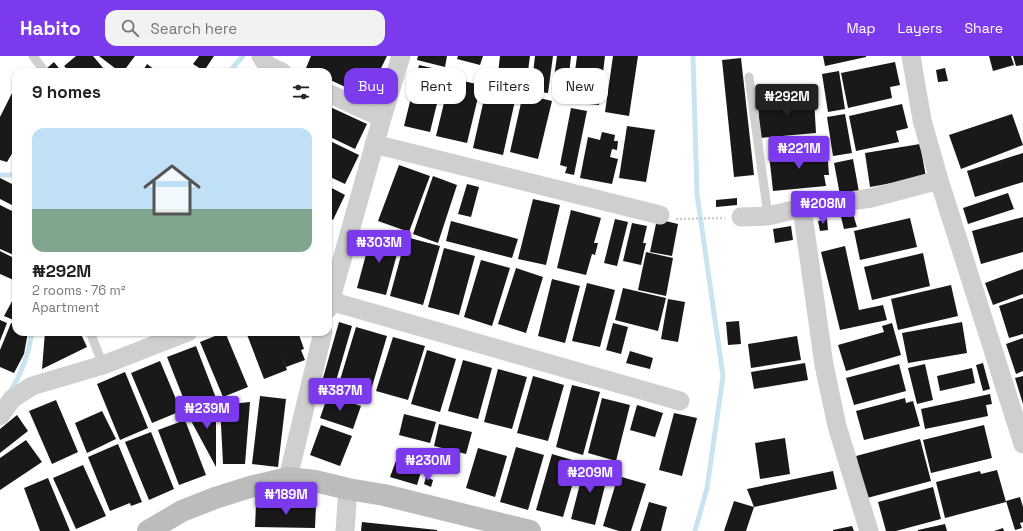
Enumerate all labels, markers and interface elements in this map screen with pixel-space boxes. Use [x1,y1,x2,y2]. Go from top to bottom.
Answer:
search box [105,10,385,46]
text: Habito [20,16,81,41]
icon: search [119,17,141,39]
text: Search here [151,19,237,38]
text: Map [846,19,876,37]
text: Layers [898,19,942,37]
text: Share [964,19,1003,37]
chip: Buy [344,68,398,104]
chip: Rent [406,68,466,104]
chip: Filters [474,68,544,104]
chip: New [552,68,608,104]
text: 9 homes [32,81,101,103]
icon: filters [290,81,312,103]
pin: ₦292M [759,84,815,118]
text: ₦292M [764,88,810,105]
pin: ₦221M [771,136,827,170]
text: ₦221M [777,140,821,157]
icon: home [136,154,208,226]
pin: ₦208M [795,191,851,225]
text: ₦208M [800,195,846,212]
pin: ₦303M [351,230,407,264]
text: ₦303M [356,234,402,251]
text: ₦292M [32,260,91,282]
text: 2 rooms · 76 m² [32,282,126,299]
text: Apartment [32,299,100,316]
pin: ₦387M [312,378,368,412]
text: ₦387M [318,382,362,399]
pin: ₦239M [179,396,235,430]
text: ₦239M [184,400,230,417]
pin: ₦230M [400,448,456,482]
text: ₦230M [405,452,451,469]
pin: ₦209M [562,460,618,494]
text: ₦209M [567,464,613,481]
pin: ₦189M [258,482,314,516]
text: ₦189M [264,486,308,503]

